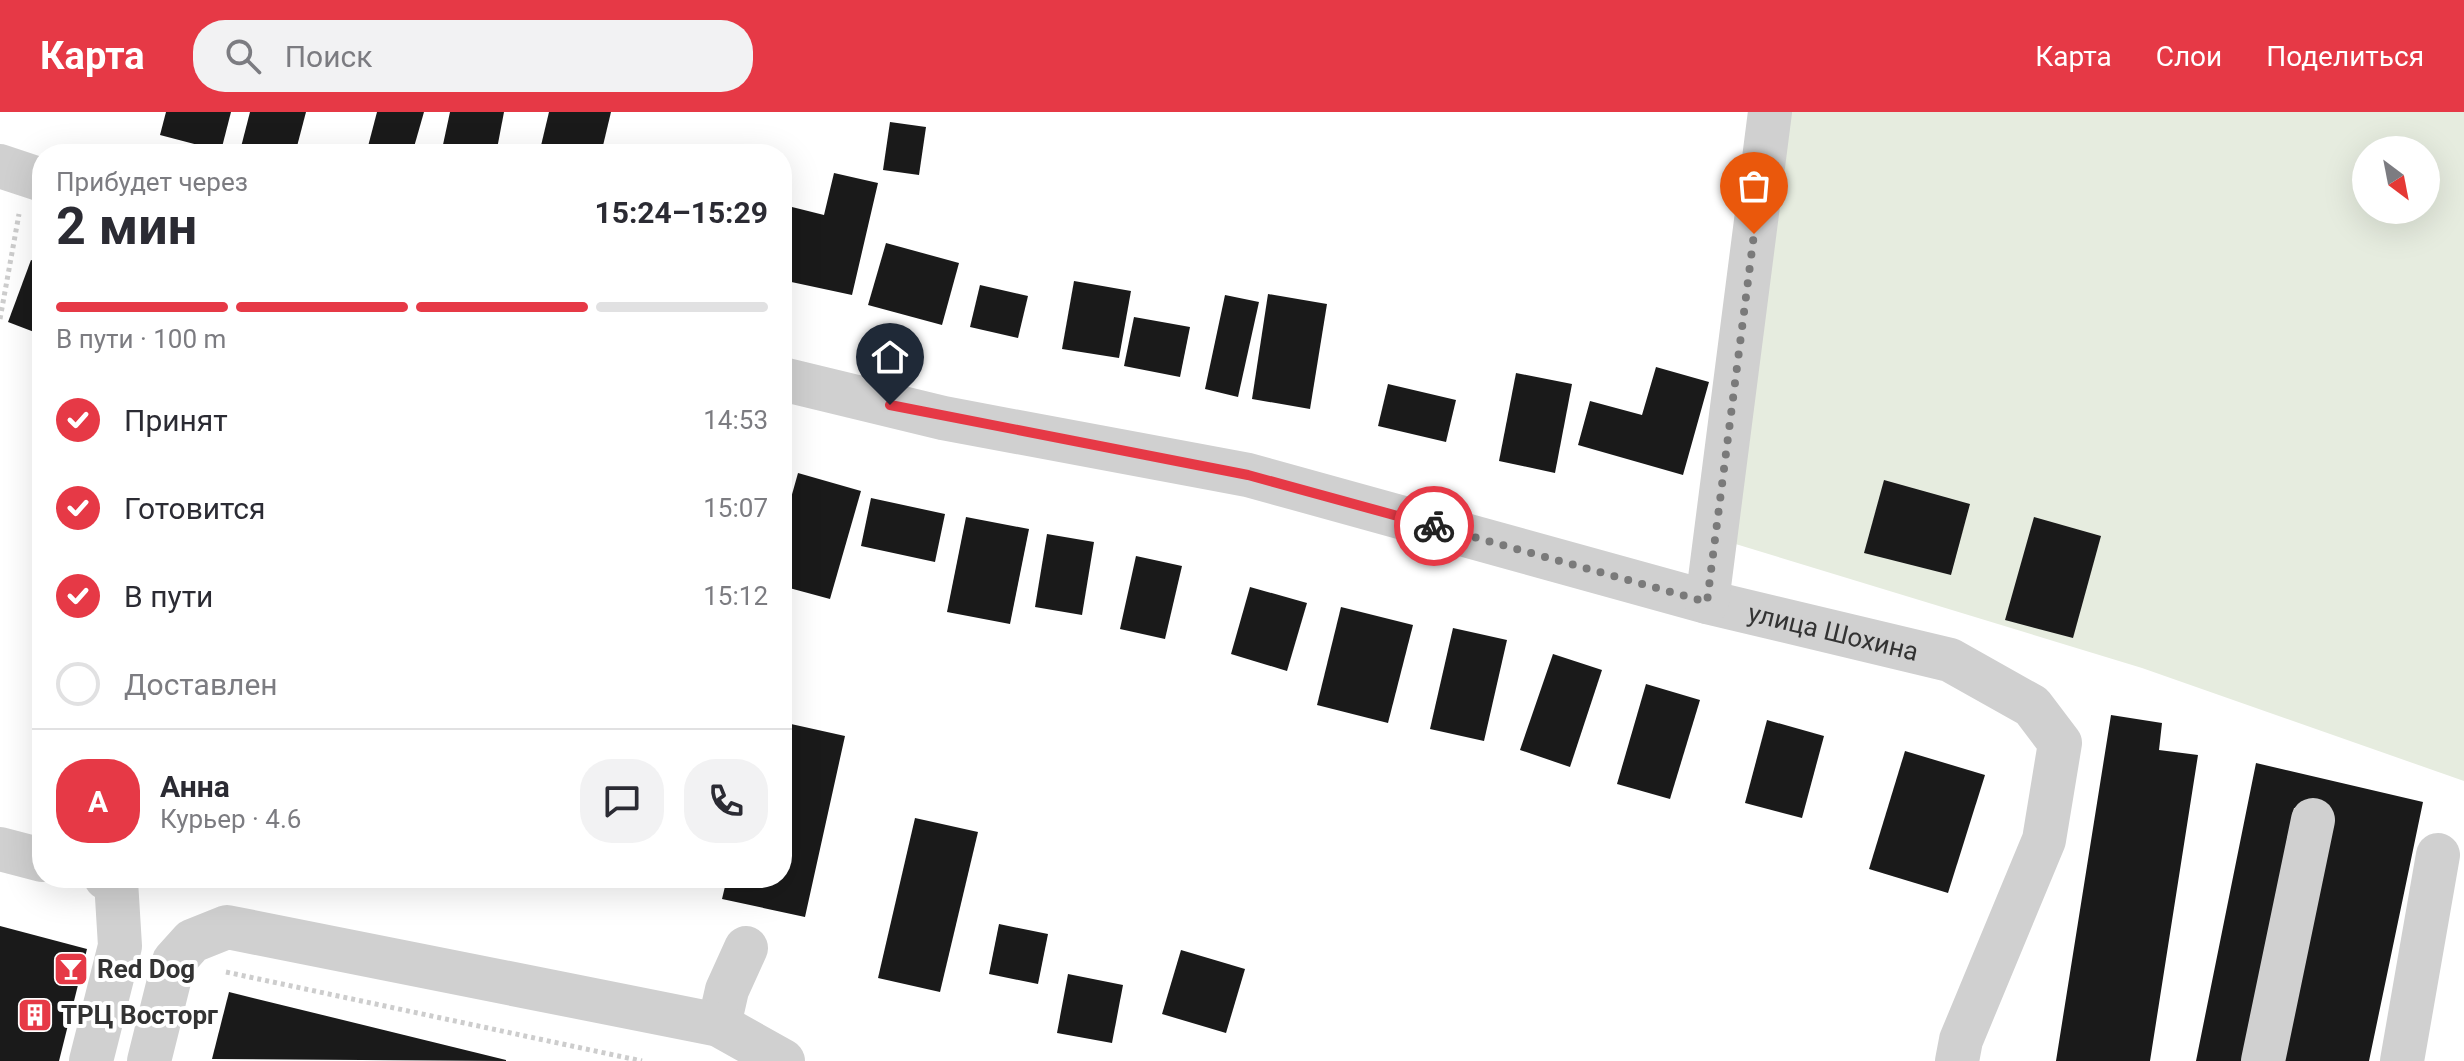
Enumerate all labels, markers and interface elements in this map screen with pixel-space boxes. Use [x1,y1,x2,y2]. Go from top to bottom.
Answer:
search box [193,20,753,92]
text: Карта [40,34,145,78]
icon: search [221,34,265,78]
text: Поиск [285,39,372,74]
text: Карта [2035,40,2112,73]
text: Слои [2156,40,2222,73]
text: Поделиться [2266,40,2424,73]
north arrow [2352,136,2440,224]
map controls [2352,136,2440,224]
pin [1720,152,1788,234]
icon: bag [1732,164,1776,208]
text: Прибудет через [56,167,248,197]
text: 15:24–15:29 [594,195,768,230]
text: 2 мин [56,196,197,257]
pin [856,323,924,405]
text: В пути · 100 m [56,324,226,354]
icon: home [868,335,912,379]
icon: check [56,398,100,442]
text: Принят [124,403,228,438]
text: 14:53 [703,405,768,435]
icon: check [56,486,100,530]
courier [1394,486,1474,566]
text: Готовится [124,491,266,526]
text: 15:07 [703,493,768,523]
icon: bike [1412,504,1456,548]
icon: check [56,574,100,618]
text: В пути [124,579,213,614]
text: 15:12 [703,581,768,611]
street label: улица Шохина [1745,597,1921,667]
text: Доставлен [124,667,278,702]
button: chat [580,759,664,843]
button: phone [684,759,768,843]
text: Анна [160,769,230,804]
text: А [88,784,108,819]
text: Курьер · 4.6 [160,804,301,834]
bar icon: Red Dog [52,950,90,988]
place label: Red Dog [97,954,195,984]
building icon: ТРЦ Восторг [16,996,54,1034]
place label: ТРЦ Восторг [61,1000,218,1030]

